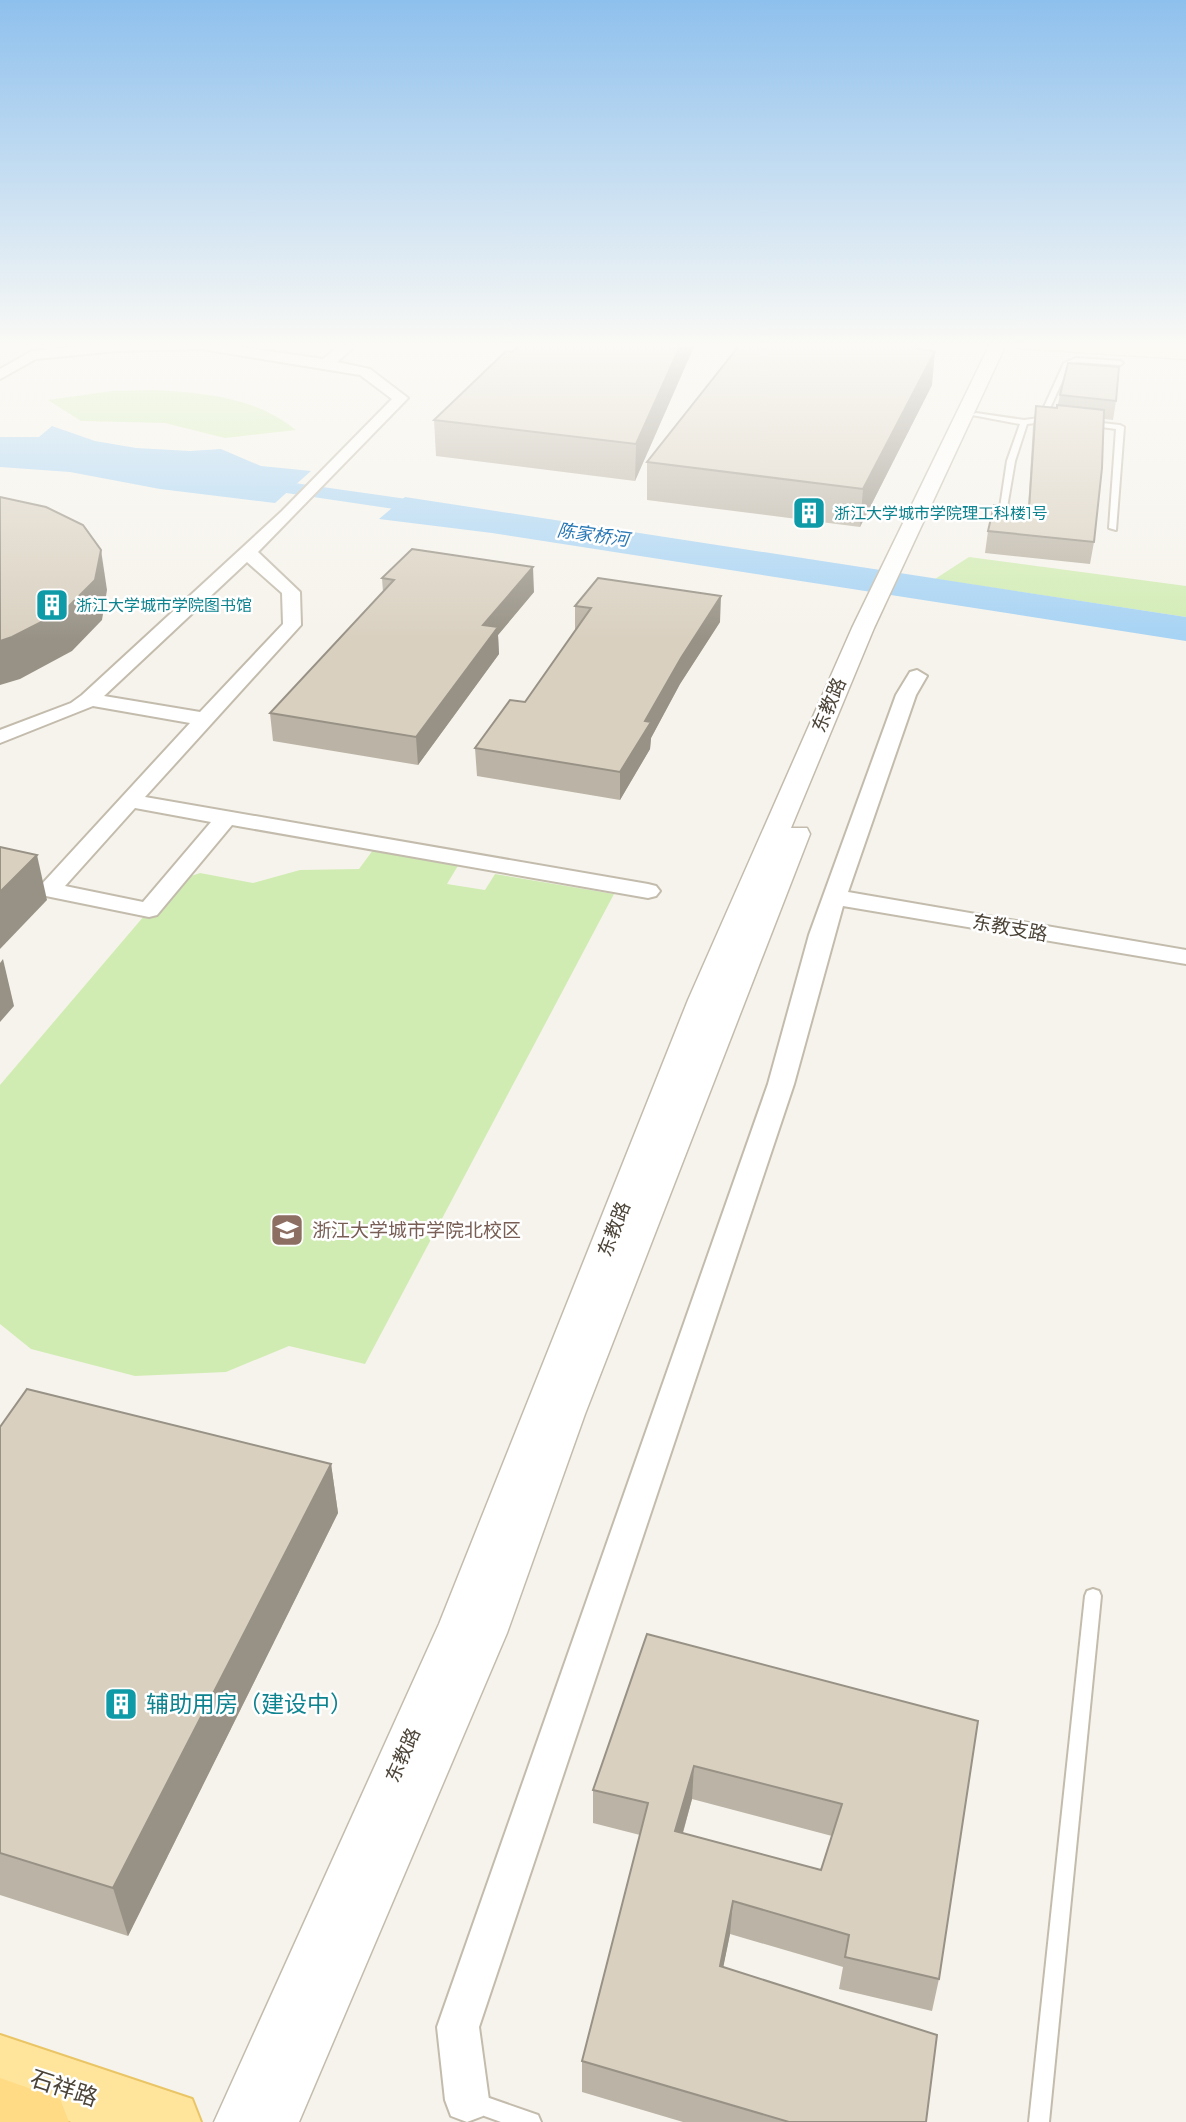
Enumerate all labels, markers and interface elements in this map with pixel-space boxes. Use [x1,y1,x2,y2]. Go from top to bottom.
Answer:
building icon: 浙江大学城市学院理工科楼1号 [790,494,828,532]
place label: 浙江大学城市学院理工科楼1号 [834,504,1048,523]
water label: 陈家桥河 [556,519,633,551]
building icon: 浙江大学城市学院图书馆 [33,586,71,624]
place label: 浙江大学城市学院图书馆 [76,596,252,615]
street label: 东教路 [807,674,851,736]
street label: 东教支路 [971,910,1049,946]
street label: 东教路 [593,1198,635,1260]
school or university icon: 浙江大学城市学院北校区 [268,1211,306,1249]
place label: 浙江大学城市学院北校区 [312,1219,521,1242]
building icon: 辅助用房（建设中） [102,1685,140,1723]
place label: 辅助用房（建设中） [146,1690,353,1718]
street label: 东教路 [381,1724,425,1786]
street label: 石祥路 [27,2064,101,2112]

